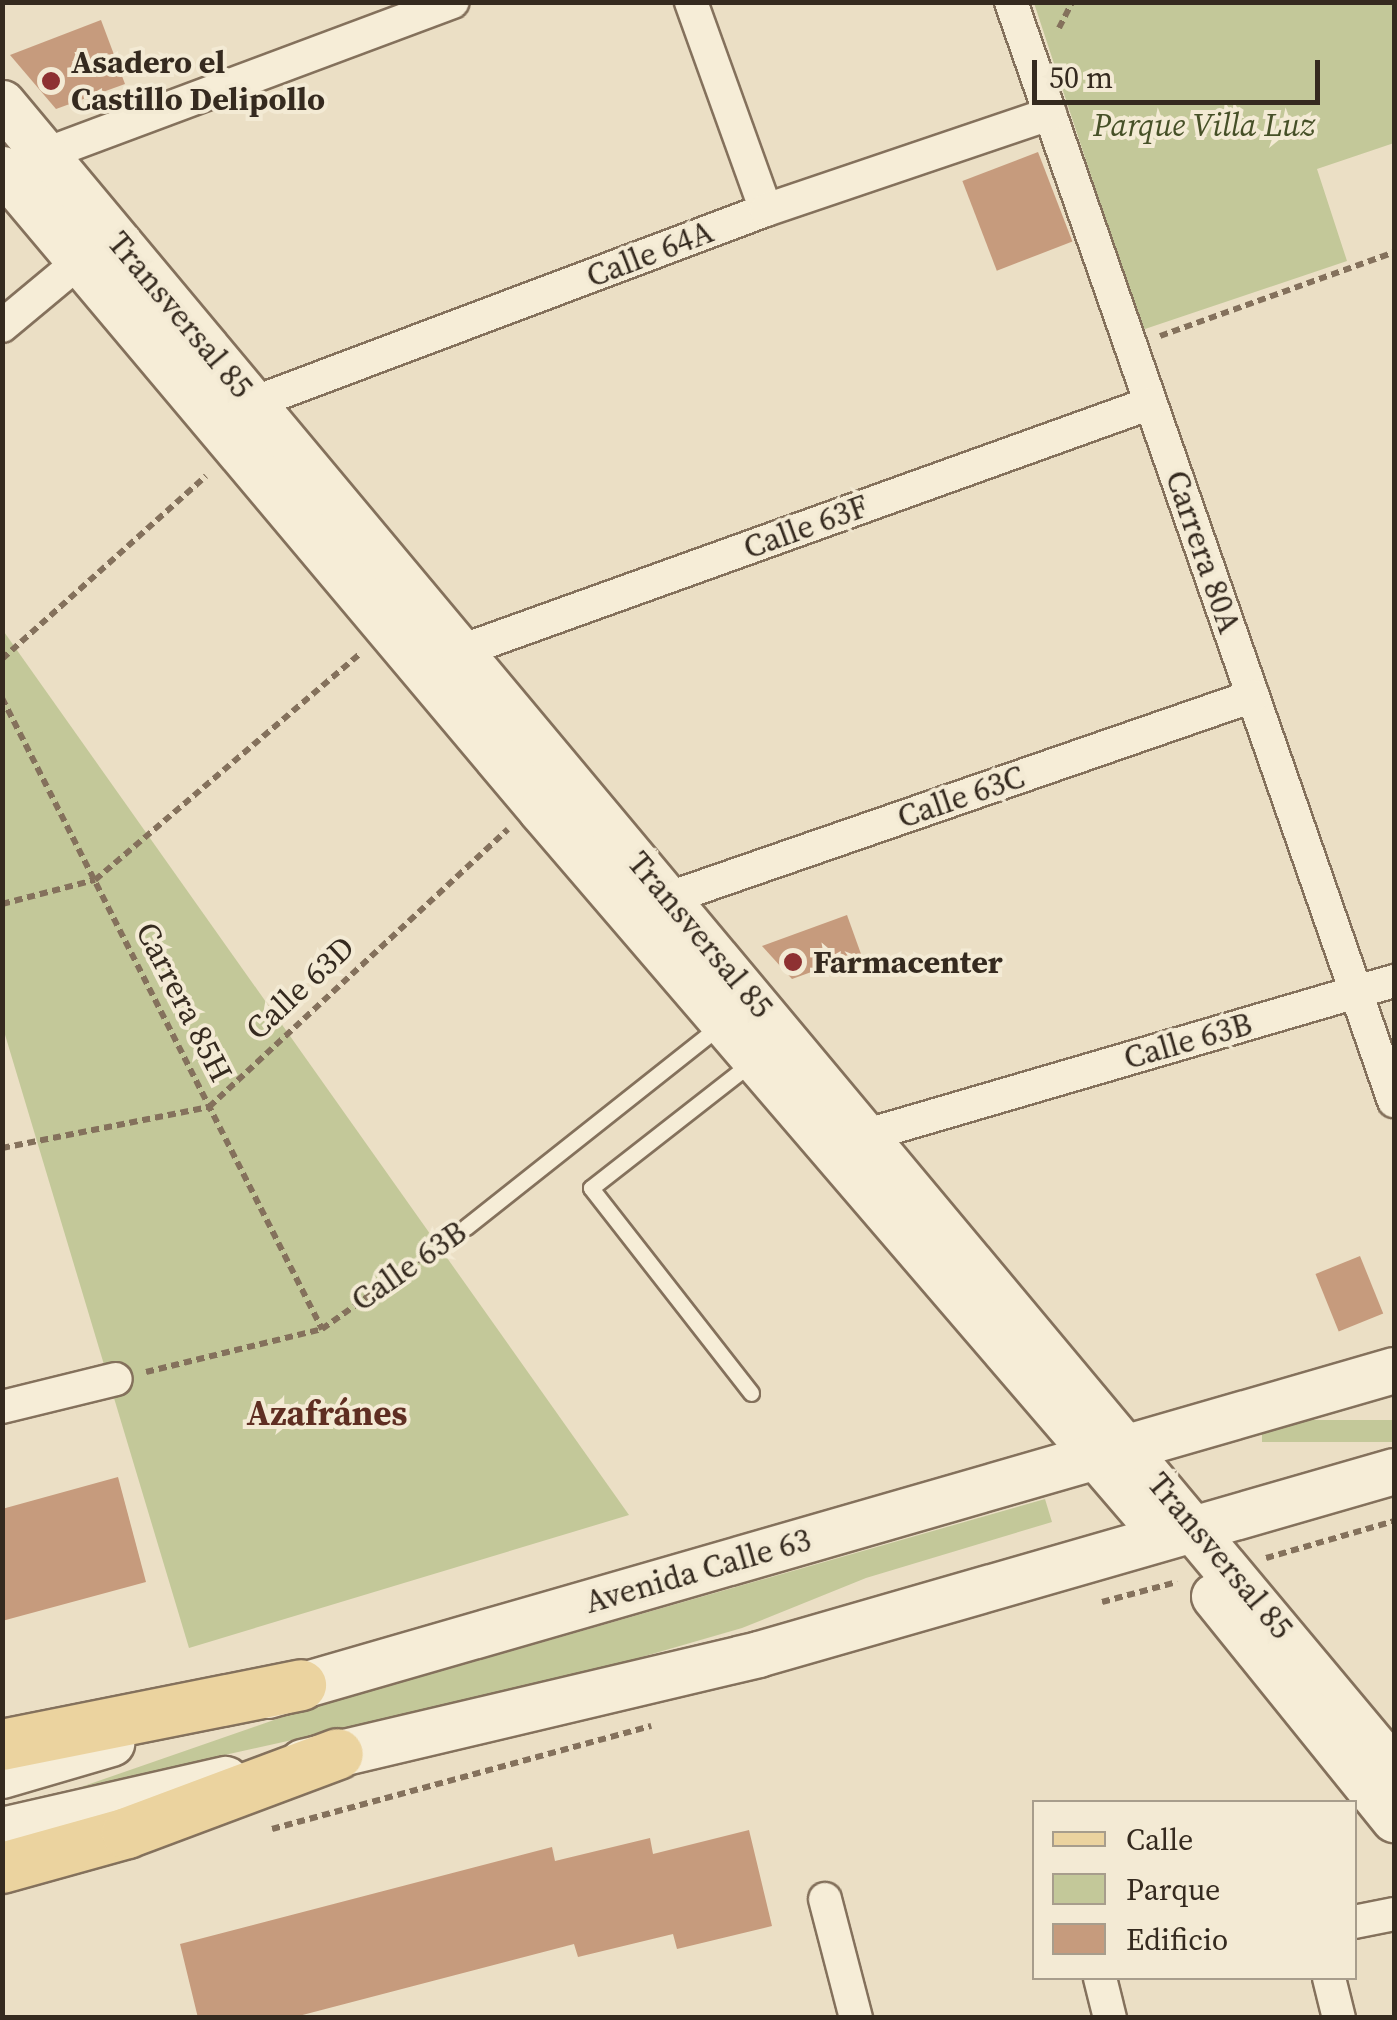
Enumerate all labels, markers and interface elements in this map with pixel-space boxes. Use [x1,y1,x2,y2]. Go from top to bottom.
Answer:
scale bar [1037,40,1324,102]
place label: Asadero el Castillo Delipollo [71,44,325,119]
text: 50 m [1049,57,1113,98]
marker: Asadero el Castillo Delipollo [40,70,62,92]
park label: Parque Villa Luz [1093,106,1315,144]
street label: Calle 64A [581,212,719,296]
street label: Transversal 85 [99,224,261,406]
street label: Carrera 80A [1157,466,1249,638]
street label: Calle 63F [738,487,874,567]
street label: Calle 63C [893,757,1029,837]
street label: Transversal 85 [619,844,781,1026]
street label: Carrera 85H [128,916,240,1088]
street label: Calle 63D [238,928,362,1048]
place label: Farmacenter [813,943,1003,981]
marker: Farmacenter [782,951,804,973]
street label: Calle 63B [1120,1004,1256,1078]
street label: Calle 63B [344,1213,474,1319]
district label: Azafránes [247,1392,407,1434]
street label: Transversal 85 [1139,1465,1301,1647]
street label: Avenida Calle 63 [581,1520,815,1622]
legend [1032,1800,1357,1980]
text: Calle [1126,1819,1193,1860]
text: Parque [1126,1869,1220,1910]
text: Edificio [1126,1919,1228,1960]

